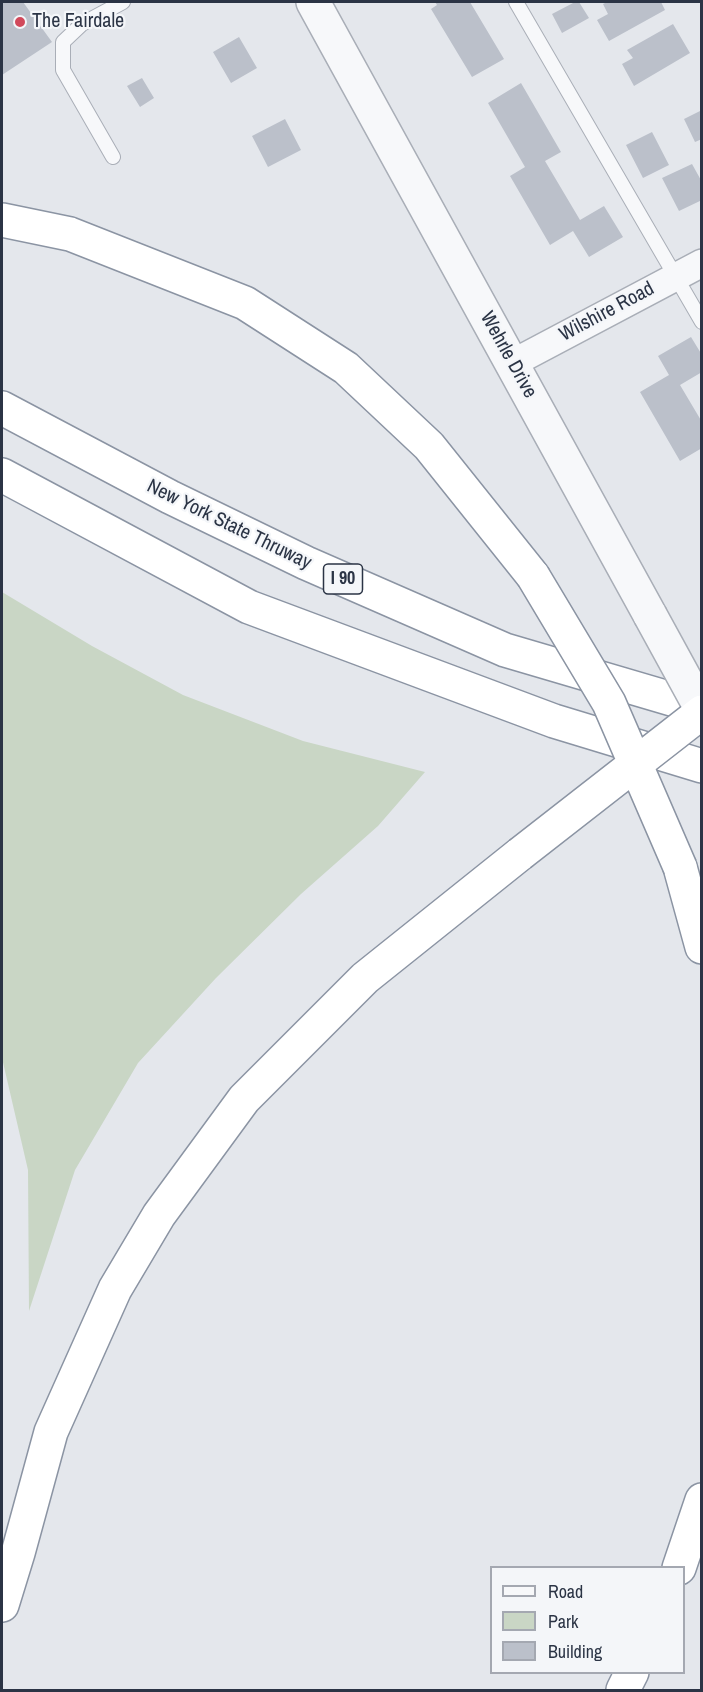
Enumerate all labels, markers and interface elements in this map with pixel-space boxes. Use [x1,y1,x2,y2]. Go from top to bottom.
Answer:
place label: The Fairdale [32,10,124,34]
marker: The Fairdale [13,15,27,29]
street label: Wilshire Road [555,277,659,347]
street label: Wehrle Drive [474,307,542,403]
street label: New York State Thruway [143,475,315,575]
road number: I 90 [324,564,362,594]
legend [490,1566,685,1674]
text: Road [548,1579,583,1604]
text: Park [548,1609,578,1634]
text: Building [548,1639,602,1664]

